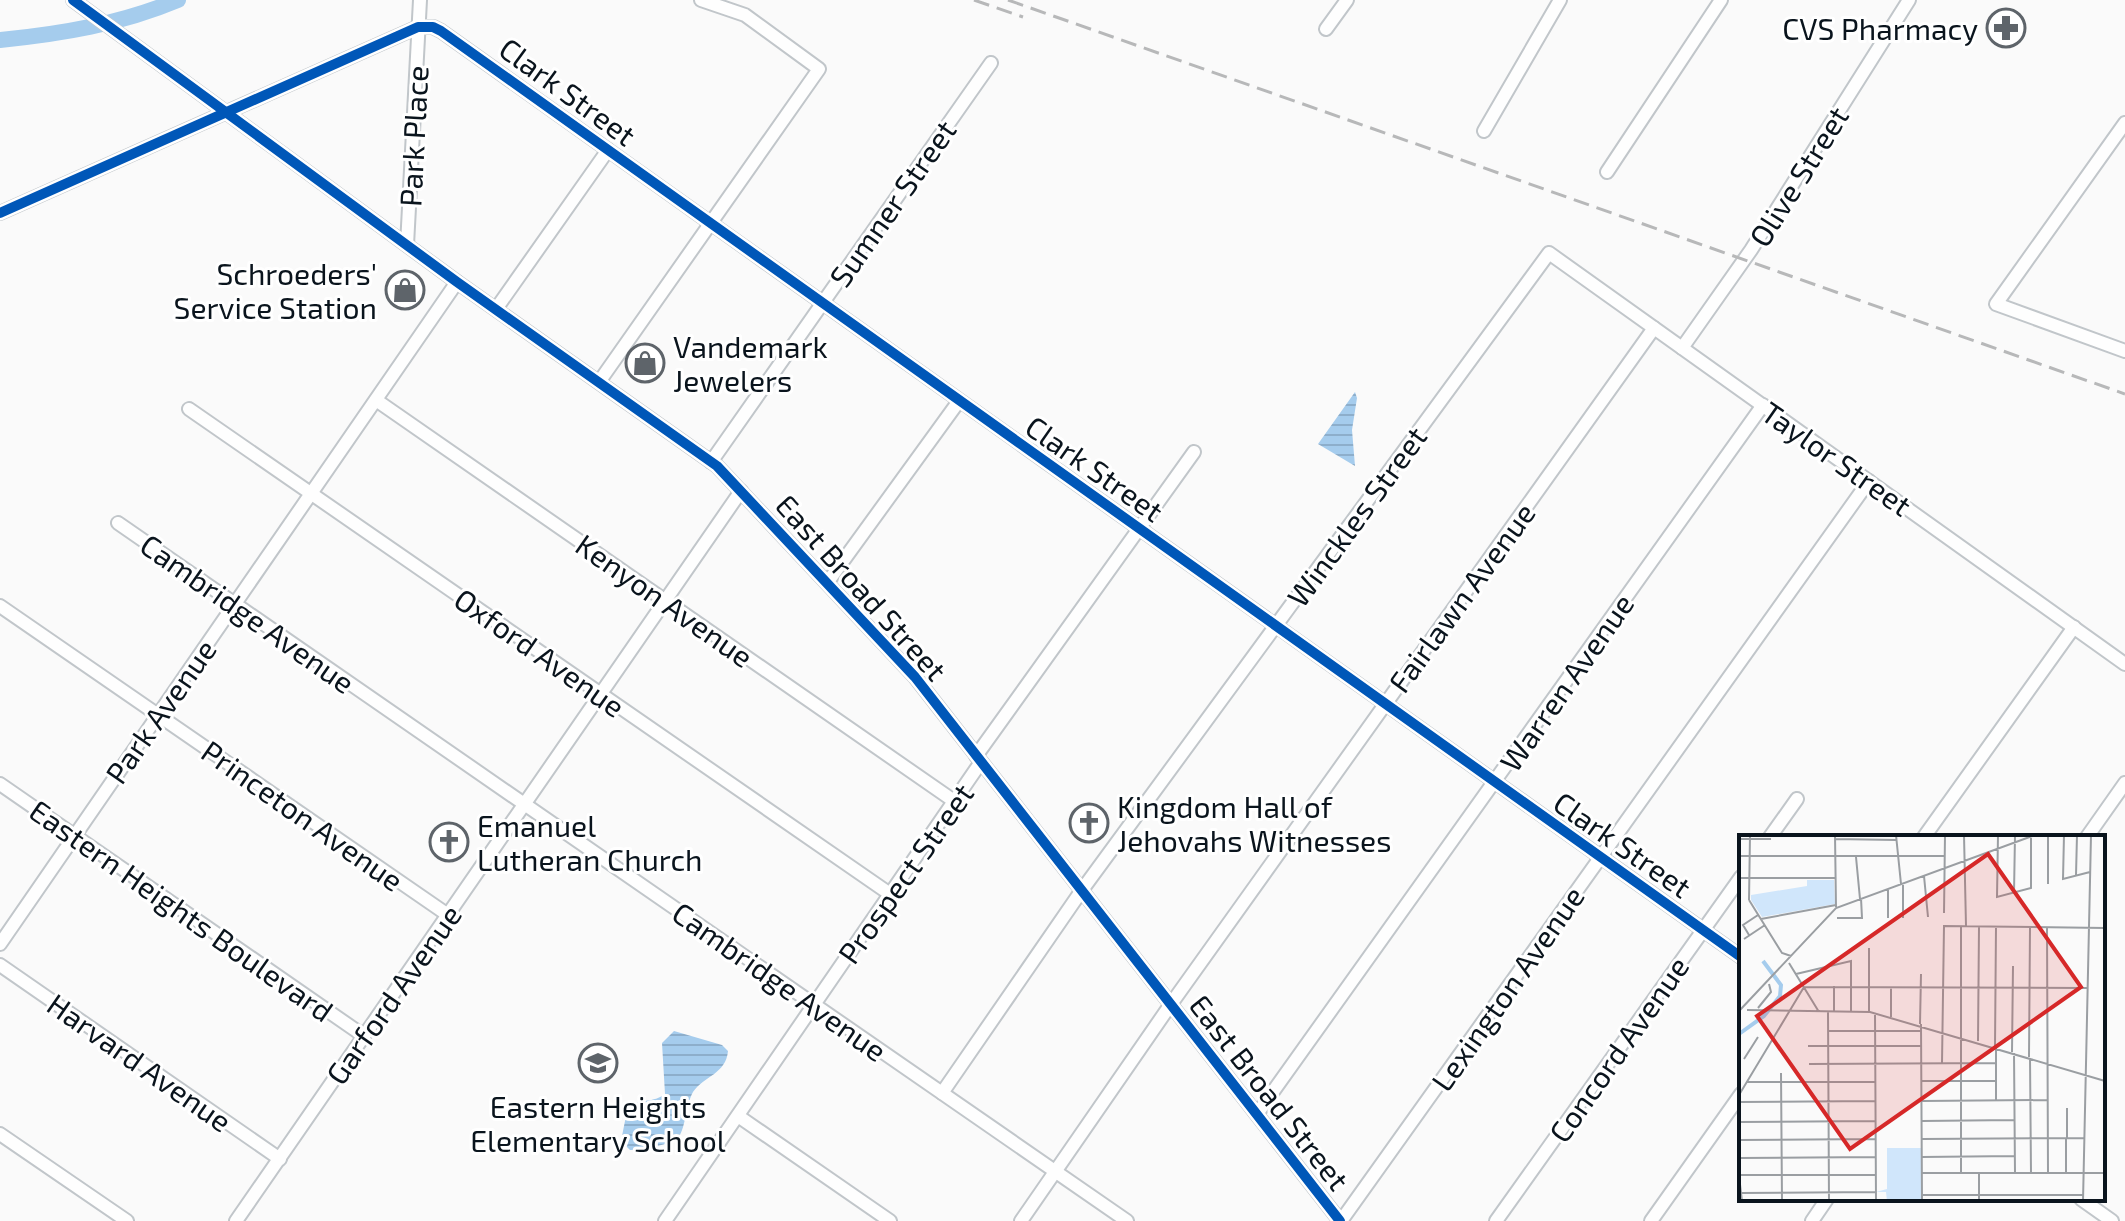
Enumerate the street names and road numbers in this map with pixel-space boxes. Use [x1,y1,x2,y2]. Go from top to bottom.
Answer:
street label: Clark Street [493,30,643,152]
street label: Park Place [391,64,435,208]
street label: Olive Street [1741,99,1855,253]
street label: Sumner Street [821,113,963,293]
street label: Taylor Street [1755,393,1919,523]
street label: Clark Street [1019,407,1171,529]
street label: Winckles Street [1279,419,1433,613]
street label: East Broad Street [769,487,955,687]
street label: Fairlawn Avenue [1380,495,1542,699]
street label: Cambridge Avenue [134,526,362,700]
street label: Kenyon Avenue [570,526,760,674]
street label: Oxford Avenue [448,580,632,724]
street label: Warren Avenue [1492,586,1640,778]
street label: Park Avenue [97,632,223,790]
street label: Princeton Avenue [195,732,411,898]
street label: Prospect Street [830,776,980,970]
street label: Clark Street [1547,783,1699,905]
street label: Eastern Heights Boulevard [23,791,341,1029]
street label: Lexington Avenue [1423,879,1591,1097]
street label: Cambridge Avenue [666,894,894,1068]
street label: Garford Avenue [318,897,468,1091]
street label: Concord Avenue [1541,949,1695,1149]
street label: Harvard Avenue [41,985,239,1139]
street label: East Broad Street [1183,987,1357,1197]

